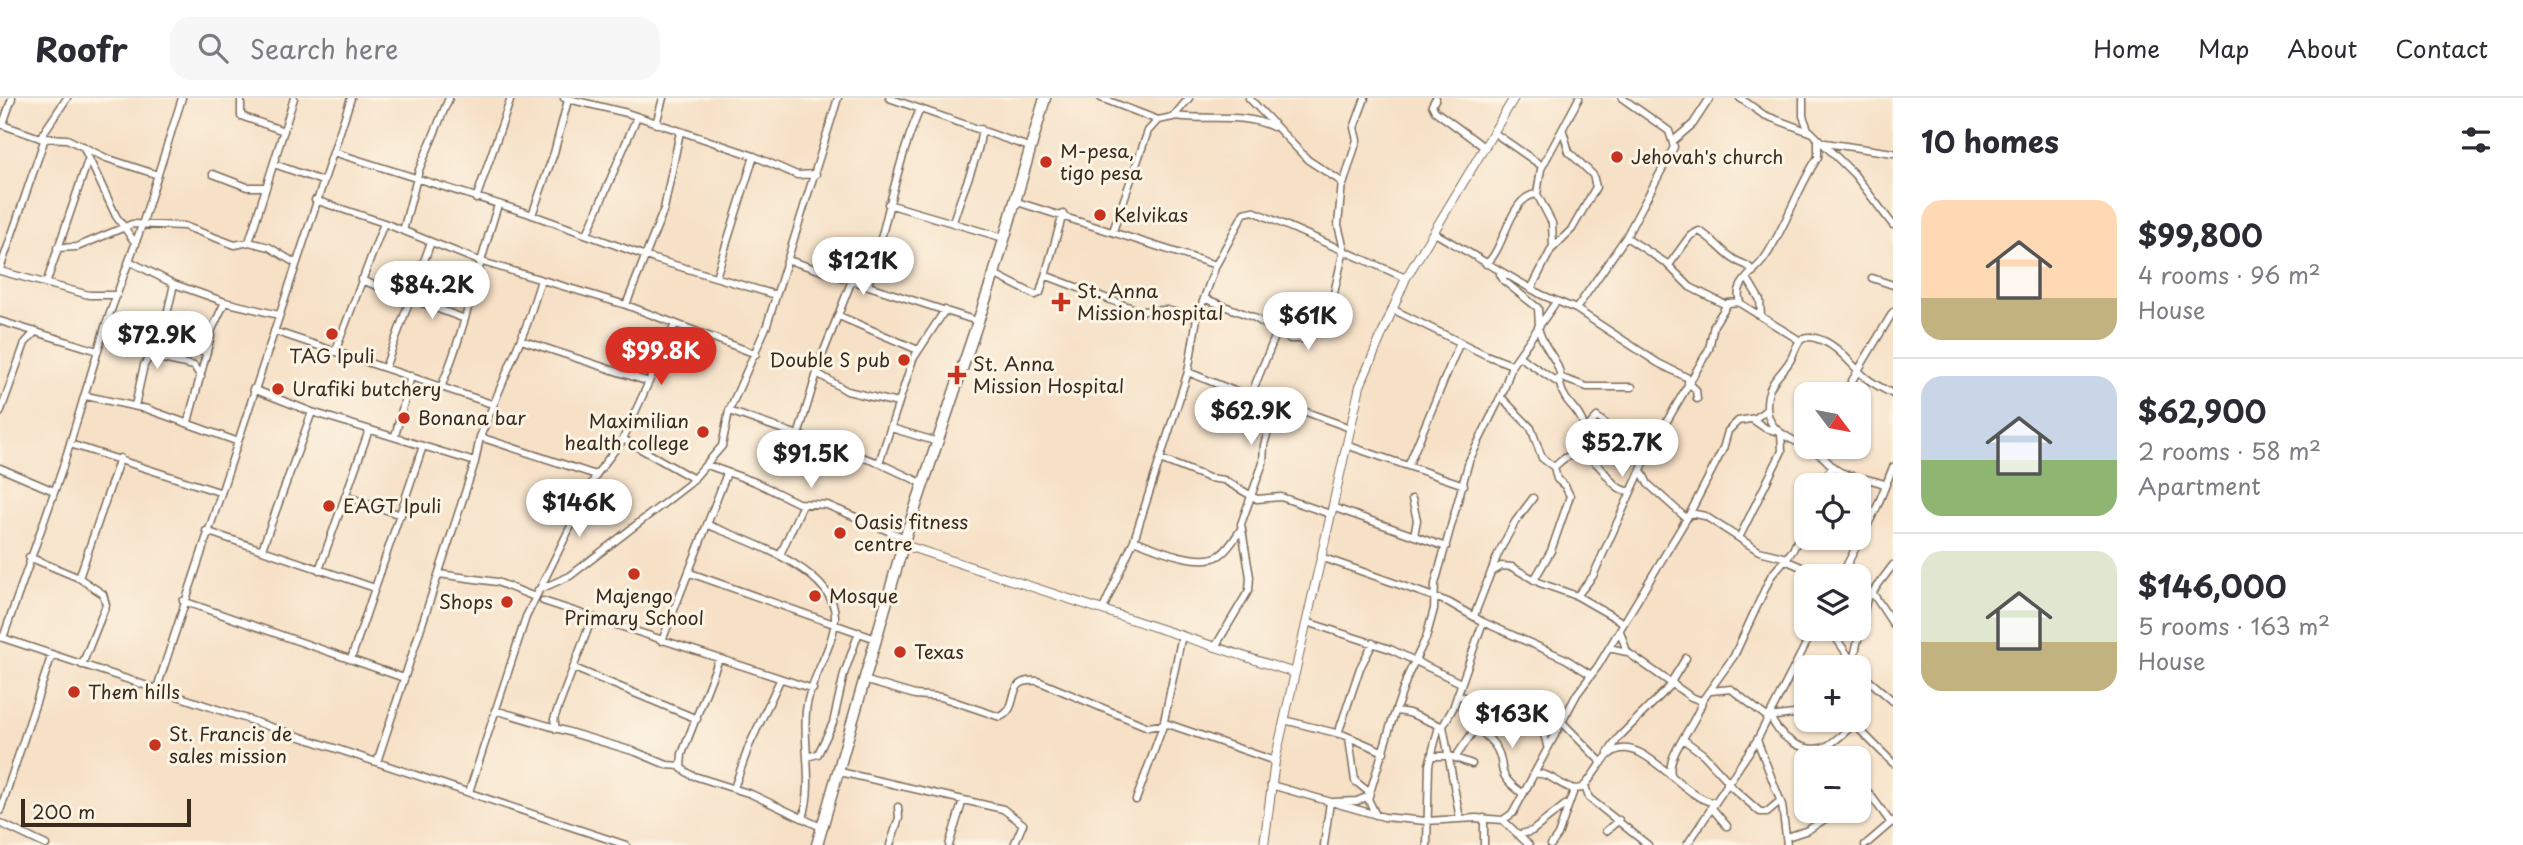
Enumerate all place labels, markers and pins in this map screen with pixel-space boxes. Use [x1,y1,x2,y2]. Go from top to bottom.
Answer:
place label: M-pesa, tigo pesa [1060,136,1143,186]
place label: Jehovah's church [1631,142,1783,170]
marker: Jehovah's church [1609,149,1625,165]
marker: M-pesa, tigo pesa [1038,154,1054,170]
place label: Kelvikas [1114,200,1188,228]
marker: Kelvikas [1092,207,1108,223]
pin: $121K [814,238,912,297]
pin: $84.2K [375,262,489,321]
place label: St. Anna Mission hospital [1077,276,1223,326]
marker: St. Anna Mission hospital [1051,292,1071,312]
pin: $61K [1267,292,1349,352]
pin: $72.9K [100,312,214,371]
marker: TAG Ipuli [324,326,340,342]
pin: $99.8K [604,328,718,387]
place label: TAG Ipuli [289,341,375,369]
place label: Double S pub [769,345,890,373]
place label: St. Anna Mission Hospital [973,349,1124,399]
marker: Double S pub [896,352,912,368]
marker: St. Anna Mission Hospital [947,365,967,385]
place label: Urafiki butchery [292,374,441,402]
marker: Urafiki butchery [270,381,286,397]
pin: $62.9K [1194,388,1308,447]
place label: Bonana bar [418,403,526,431]
place label: Maximilian health college [564,406,689,456]
marker: Bonana bar [396,410,412,426]
pin: $52.7K [1565,420,1679,479]
marker: Maximilian health college [695,424,711,440]
pin: $91.5K [754,430,868,490]
pin: $146K [530,480,628,539]
place label: EAGT Ipuli [343,491,441,519]
marker: EAGT Ipuli [321,498,337,514]
place label: Oasis fitness centre [854,507,968,557]
marker: Oasis fitness centre [832,525,848,541]
marker: Majengo Primary School [626,566,642,582]
place label: Majengo Primary School [564,581,704,631]
place label: Mosque [829,581,898,609]
place label: Shops [439,587,493,615]
marker: Mosque [807,588,823,604]
marker: Shops [499,594,515,610]
place label: Texas [914,637,964,665]
marker: Texas [892,644,908,660]
place label: Them hills [88,677,180,705]
marker: Them hills [66,684,82,700]
pin: $163K [1463,690,1561,750]
place label: St. Francis de sales mission [169,719,292,769]
marker: St. Francis de sales mission [147,737,163,753]

